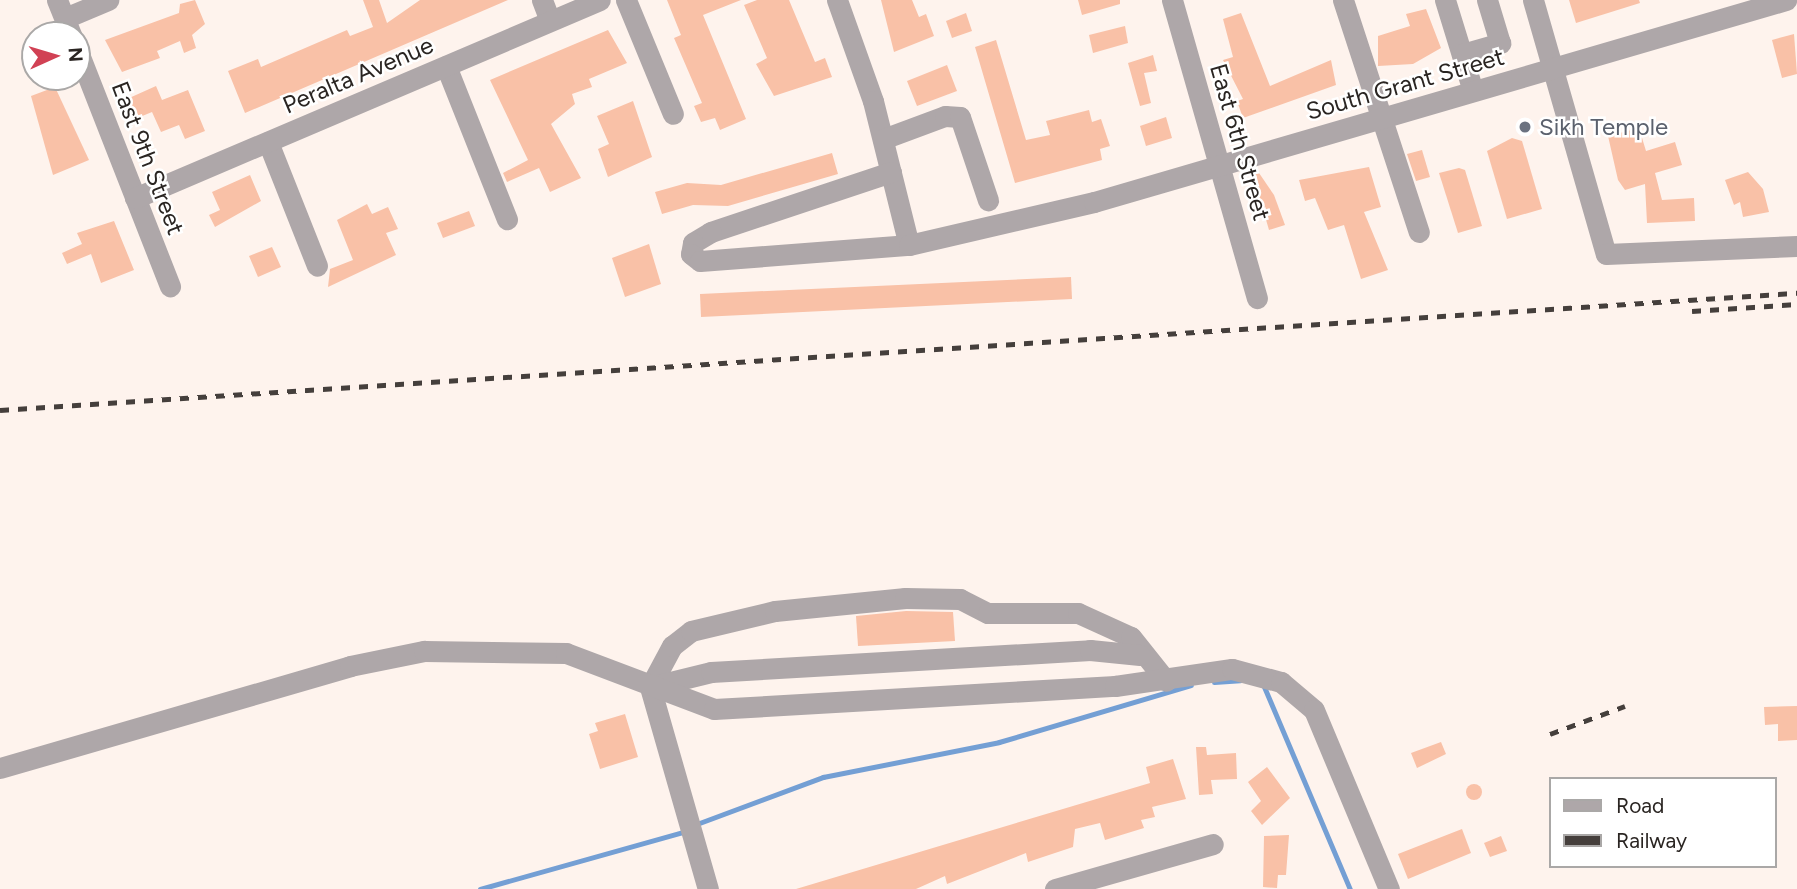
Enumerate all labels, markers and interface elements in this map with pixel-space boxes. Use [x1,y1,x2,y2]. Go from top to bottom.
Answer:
north arrow [21,21,91,91]
street label: Peralta Avenue [278,30,438,120]
street label: South Grant Street [1303,42,1507,126]
text: N [63,47,87,63]
street label: East 6th Street [1204,60,1276,224]
street label: East 9th Street [106,77,190,239]
place label: Sikh Temple [1539,113,1668,141]
marker: Sikh Temple [1517,119,1533,135]
legend [1548,777,1776,868]
text: Road [1616,793,1664,818]
text: Railway [1616,828,1687,853]

